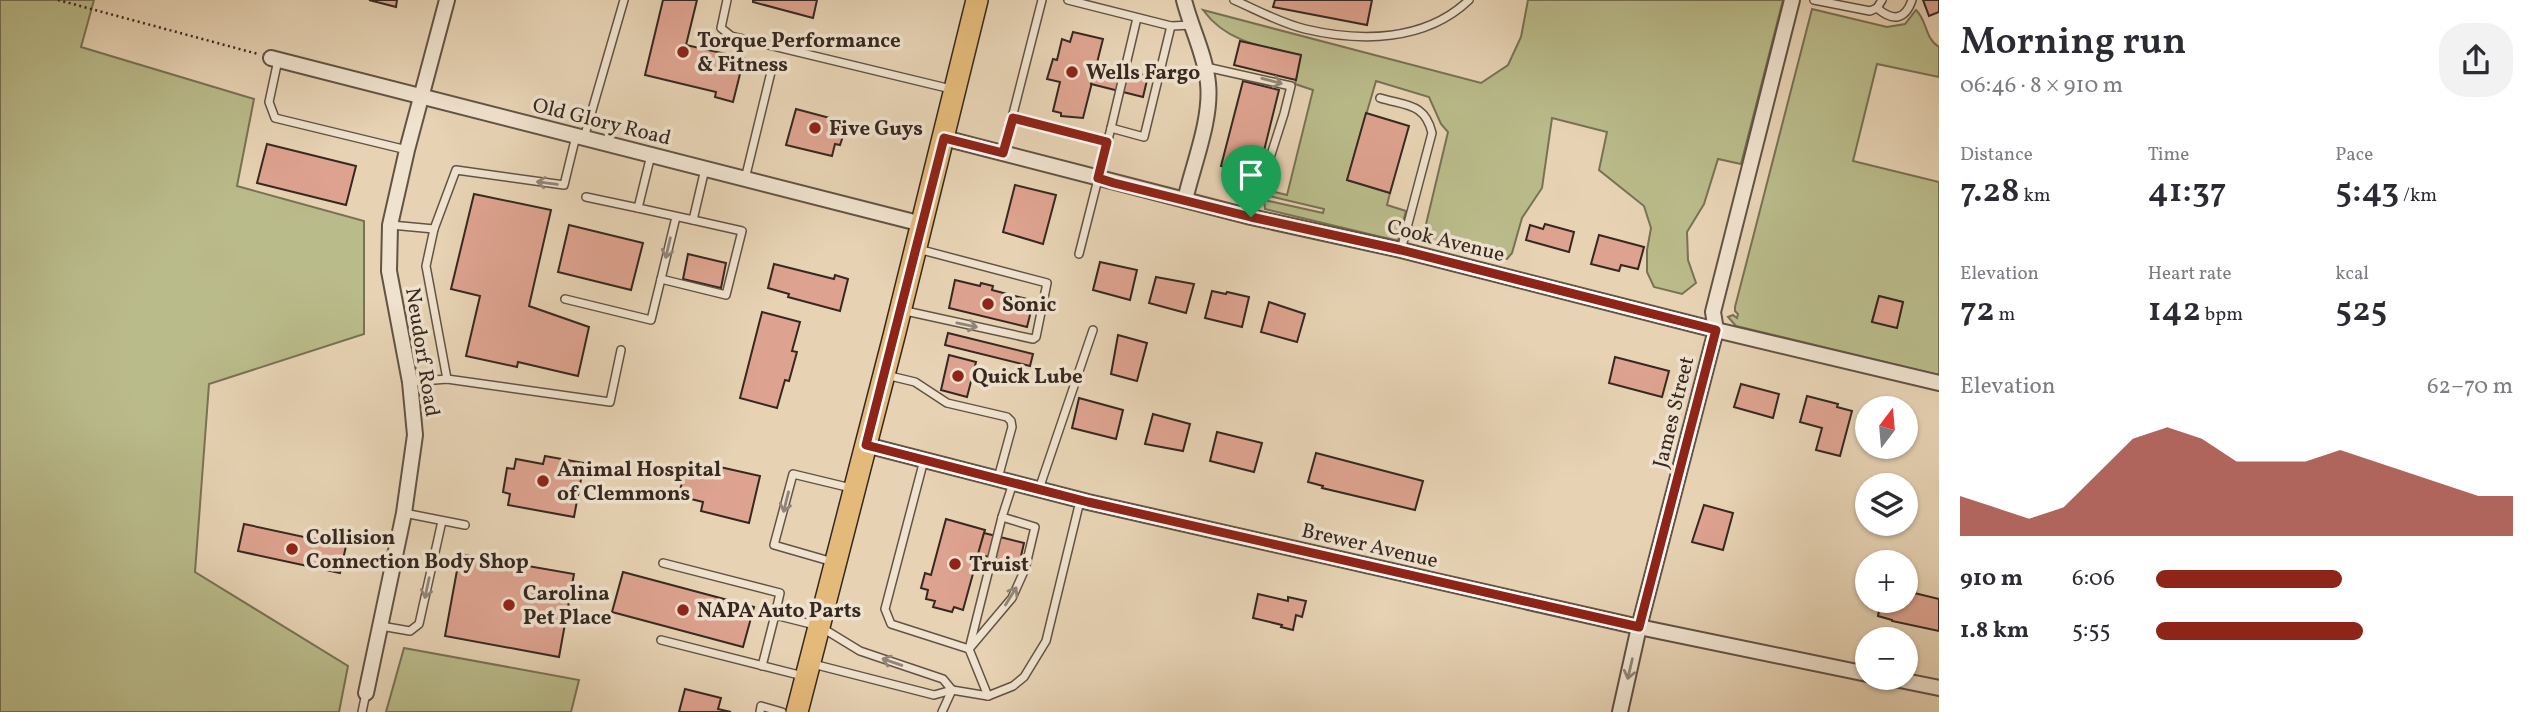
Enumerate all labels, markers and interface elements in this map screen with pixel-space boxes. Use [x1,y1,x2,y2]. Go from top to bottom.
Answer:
text: Morning run [1960,17,2186,70]
button: share [2439,23,2513,97]
place label: Torque Performance & Fitness [697,27,901,80]
marker: Torque Performance & Fitness [675,44,691,60]
place label: Wells Fargo [1086,59,1200,88]
marker: Wells Fargo [1064,64,1080,80]
text: 06:46 · 8 × 910 m [1960,70,2123,102]
one-way arrow [1260,75,1283,88]
street label: Old Glory Road [529,91,674,154]
place label: Five Guys [829,115,923,144]
marker: Five Guys [807,120,823,136]
text: Distance [1960,142,2033,168]
text: Time [2148,142,2189,168]
text: Pace [2335,142,2373,168]
pin [1221,145,1281,217]
icon: arrive [1232,156,1270,194]
text: 7.28 [1960,168,2020,216]
text: 41:37 [2148,168,2227,216]
text: 5:43 [2335,168,2399,216]
one-way arrow [536,176,559,189]
text: km [2020,183,2051,209]
text: /km [2399,183,2437,209]
street label: Cook Avenue [1384,213,1507,270]
one-way arrow [661,236,674,259]
text: Elevation [1960,261,2039,287]
text: Heart rate [2148,261,2232,287]
text: kcal [2335,261,2369,287]
street label: Neudorf Road [397,286,446,419]
text: 72 [1960,287,1995,335]
text: 142 [2148,287,2201,335]
text: 525 [2335,287,2387,335]
place label: Sonic [1002,291,1057,320]
marker: Sonic [980,296,996,312]
text: m [1995,302,2015,328]
text: bpm [2201,302,2243,328]
one-way arrow [955,319,978,332]
street label: James Street [1647,353,1702,471]
place label: Quick Lube [972,363,1083,392]
marker: Quick Lube [950,368,966,384]
text: Elevation [1960,371,2056,403]
text: 62–70 m [2427,371,2513,403]
north arrow [1855,396,1918,458]
map controls [1855,396,1918,690]
place label: Animal Hospital of Clemmons [557,456,721,509]
marker: Animal Hospital of Clemmons [535,473,551,489]
button: layers [1855,473,1918,536]
one-way arrow [779,490,792,513]
street label: Brewer Avenue [1299,517,1441,576]
place label: Collision Connection Body Shop [306,524,529,577]
marker: Collision Connection Body Shop [284,541,300,557]
button: + [1855,550,1918,613]
place label: Truist [969,551,1029,580]
marker: Truist [947,556,963,572]
text: 910 m [1960,563,2023,595]
text: 6:06 [2072,563,2115,595]
one-way arrow [419,576,433,599]
place label: Carolina Pet Place [523,580,611,633]
one-way arrow [1005,587,1019,607]
marker: Carolina Pet Place [501,597,517,613]
place label: NAPA Auto Parts [697,597,861,626]
marker: NAPA Auto Parts [675,602,691,618]
text: 1.8 km [1960,615,2029,647]
text: 5:55 [2072,615,2111,647]
button: − [1855,627,1918,690]
one-way arrow [882,655,904,667]
one-way arrow [1622,658,1635,680]

